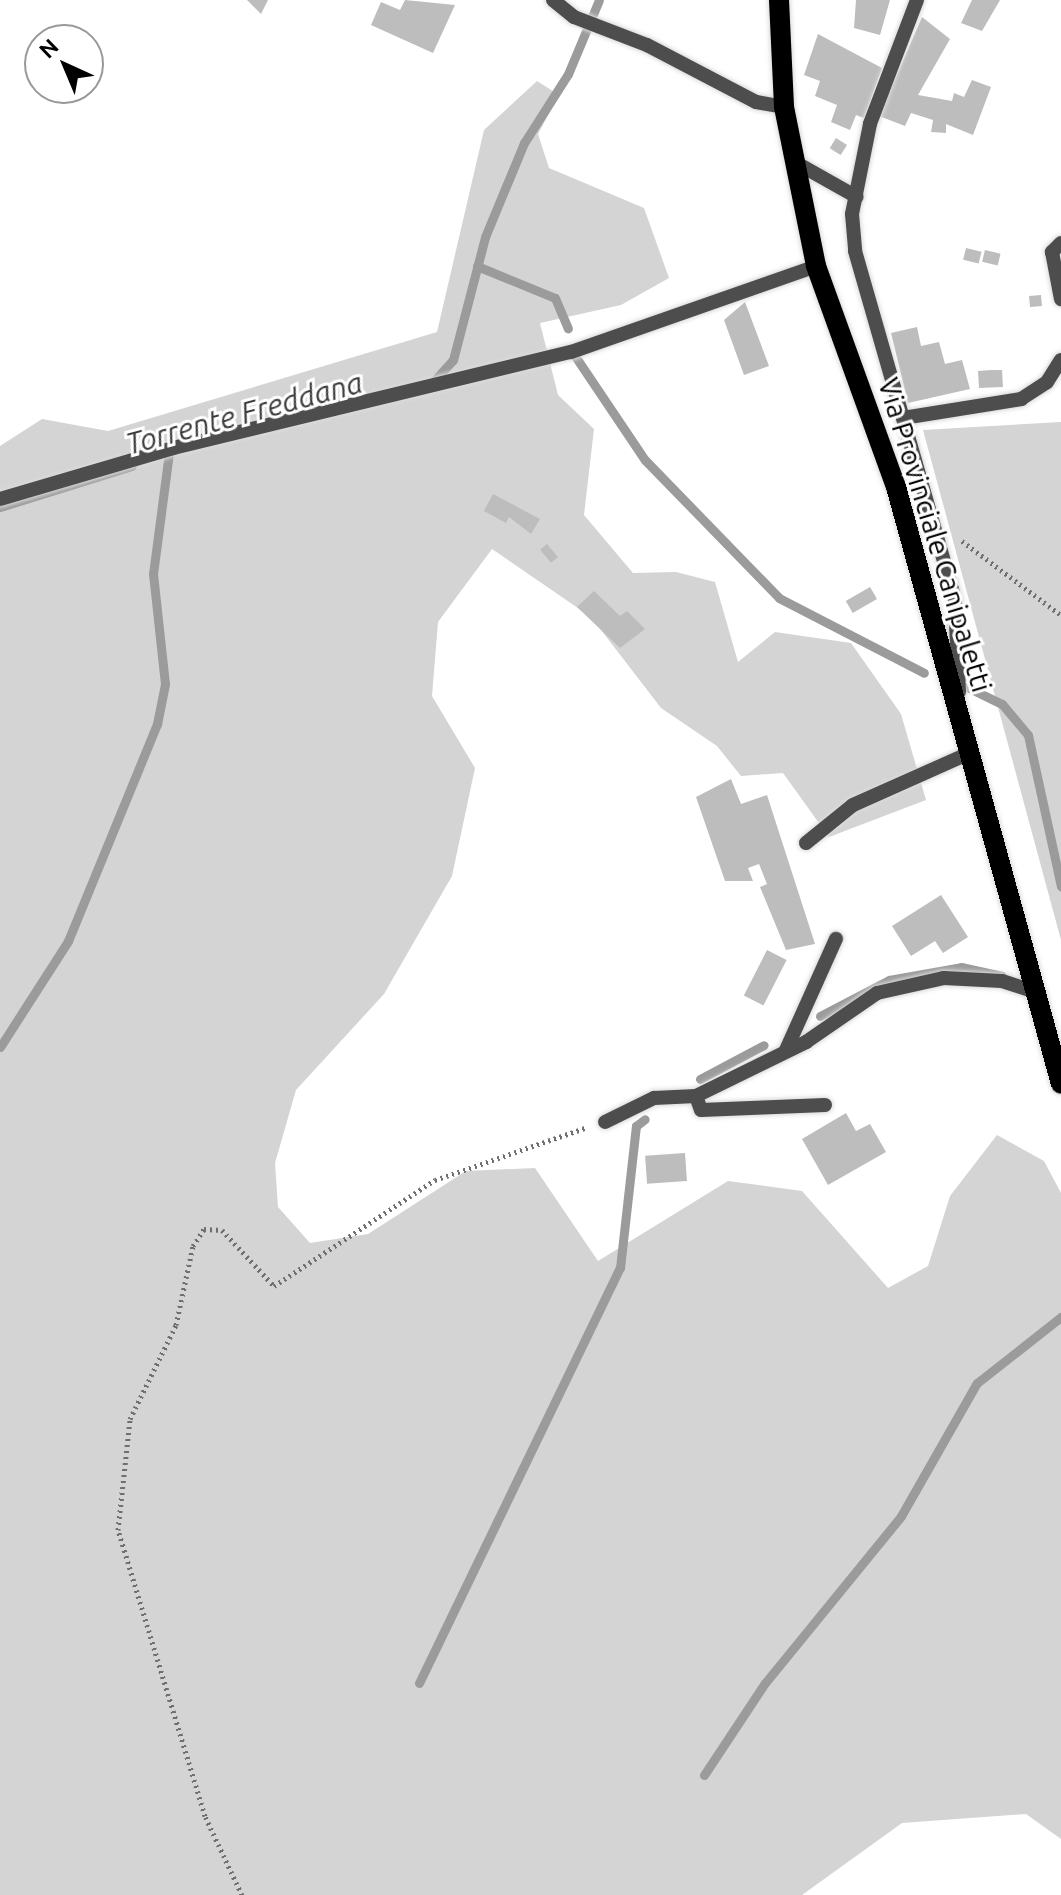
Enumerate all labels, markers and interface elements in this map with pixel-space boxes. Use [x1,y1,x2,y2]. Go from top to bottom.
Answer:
north arrow [24,24,104,104]
text: N [34,33,63,63]
water label: Torrente Freddana [122,364,366,462]
street label: Via Provinciale Canipaletti [871,374,999,696]

